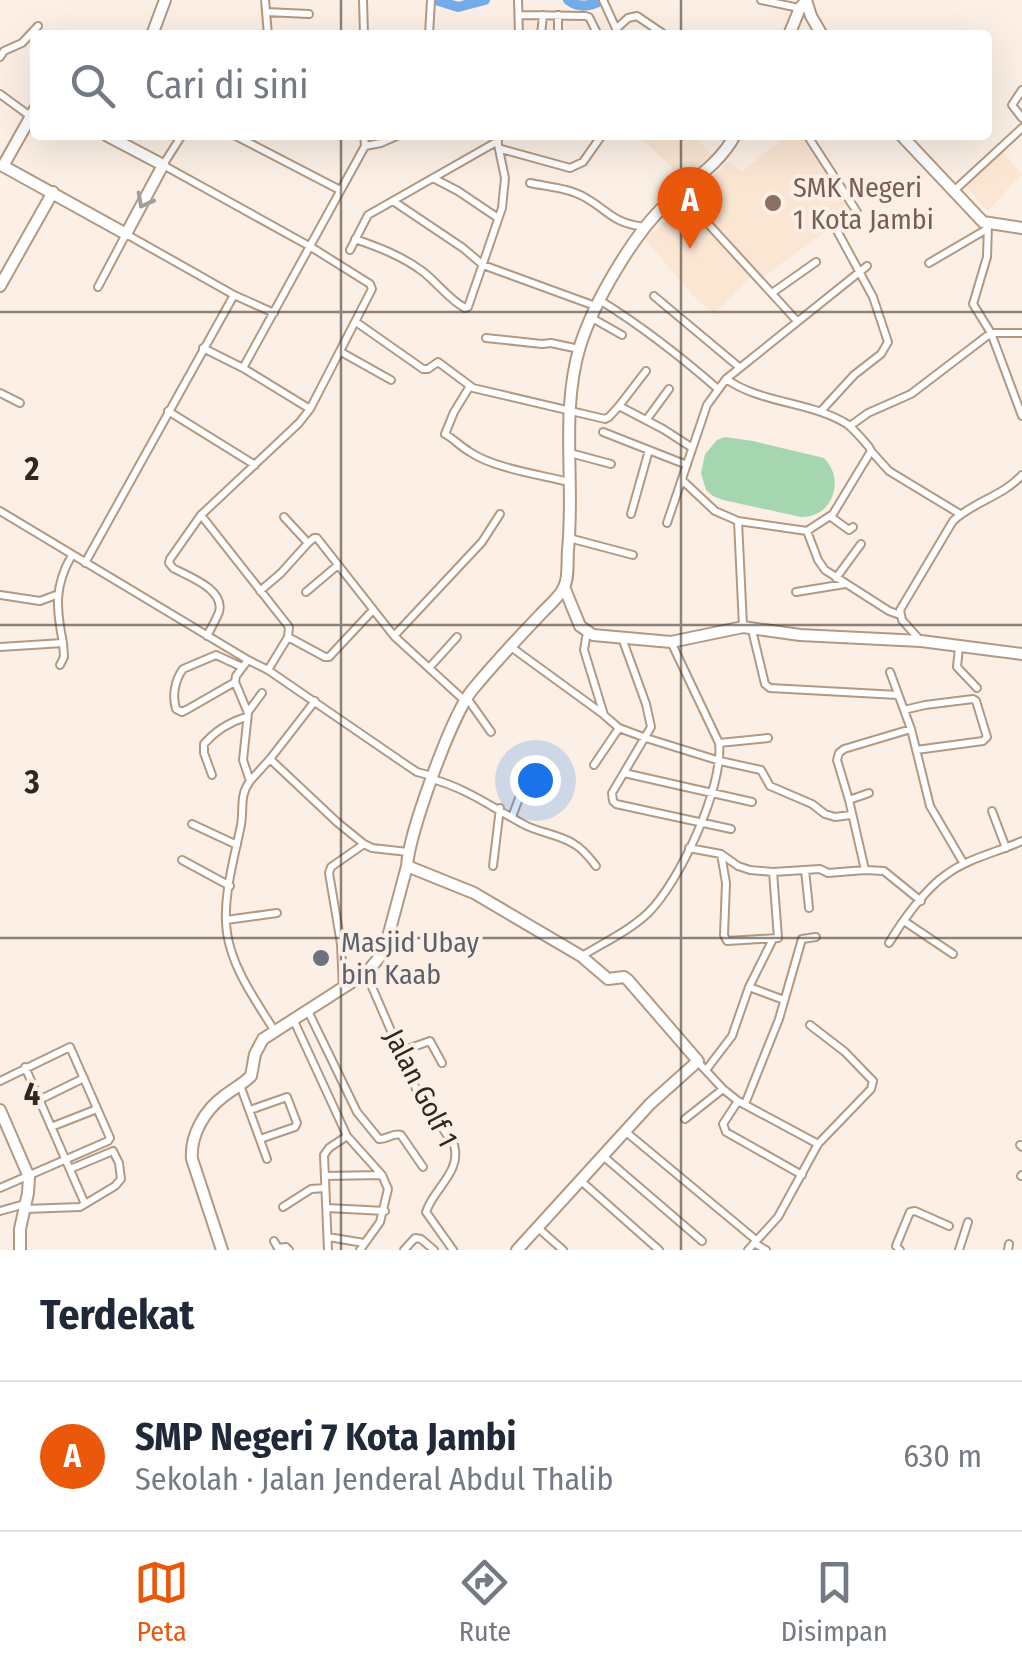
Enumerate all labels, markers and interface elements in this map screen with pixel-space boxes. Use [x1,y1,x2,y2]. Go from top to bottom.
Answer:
search box [30,30,992,140]
icon: search [65,58,120,113]
text: Cari di sini [145,62,309,108]
pin: A [658,166,722,249]
place label: SMK Negeri 1 Kota Jambi [793,171,934,236]
one-way arrow [137,190,156,208]
marker: SMK Negeri 1 Kota Jambi [762,192,784,214]
text: 2 [24,450,40,488]
your location [510,755,561,806]
text: 3 [23,763,40,801]
place label: Masjid Ubay bin Kaab [341,926,479,991]
marker: Masjid Ubay bin Kaab [310,947,332,969]
street label: Jalan Golf 1 [377,1024,465,1152]
text: 4 [24,1075,40,1113]
text: Terdekat [40,1290,194,1340]
text: SMP Negeri 7 Kota Jambi [135,1414,516,1460]
text: A [64,1437,81,1475]
text: 630 m [903,1437,982,1475]
text: Sekolah · Jalan Jenderal Abdul Thalib [135,1460,613,1498]
tab: Peta [134,1555,189,1648]
tab: Rute [457,1555,512,1648]
tab: Disimpan [781,1555,888,1648]

